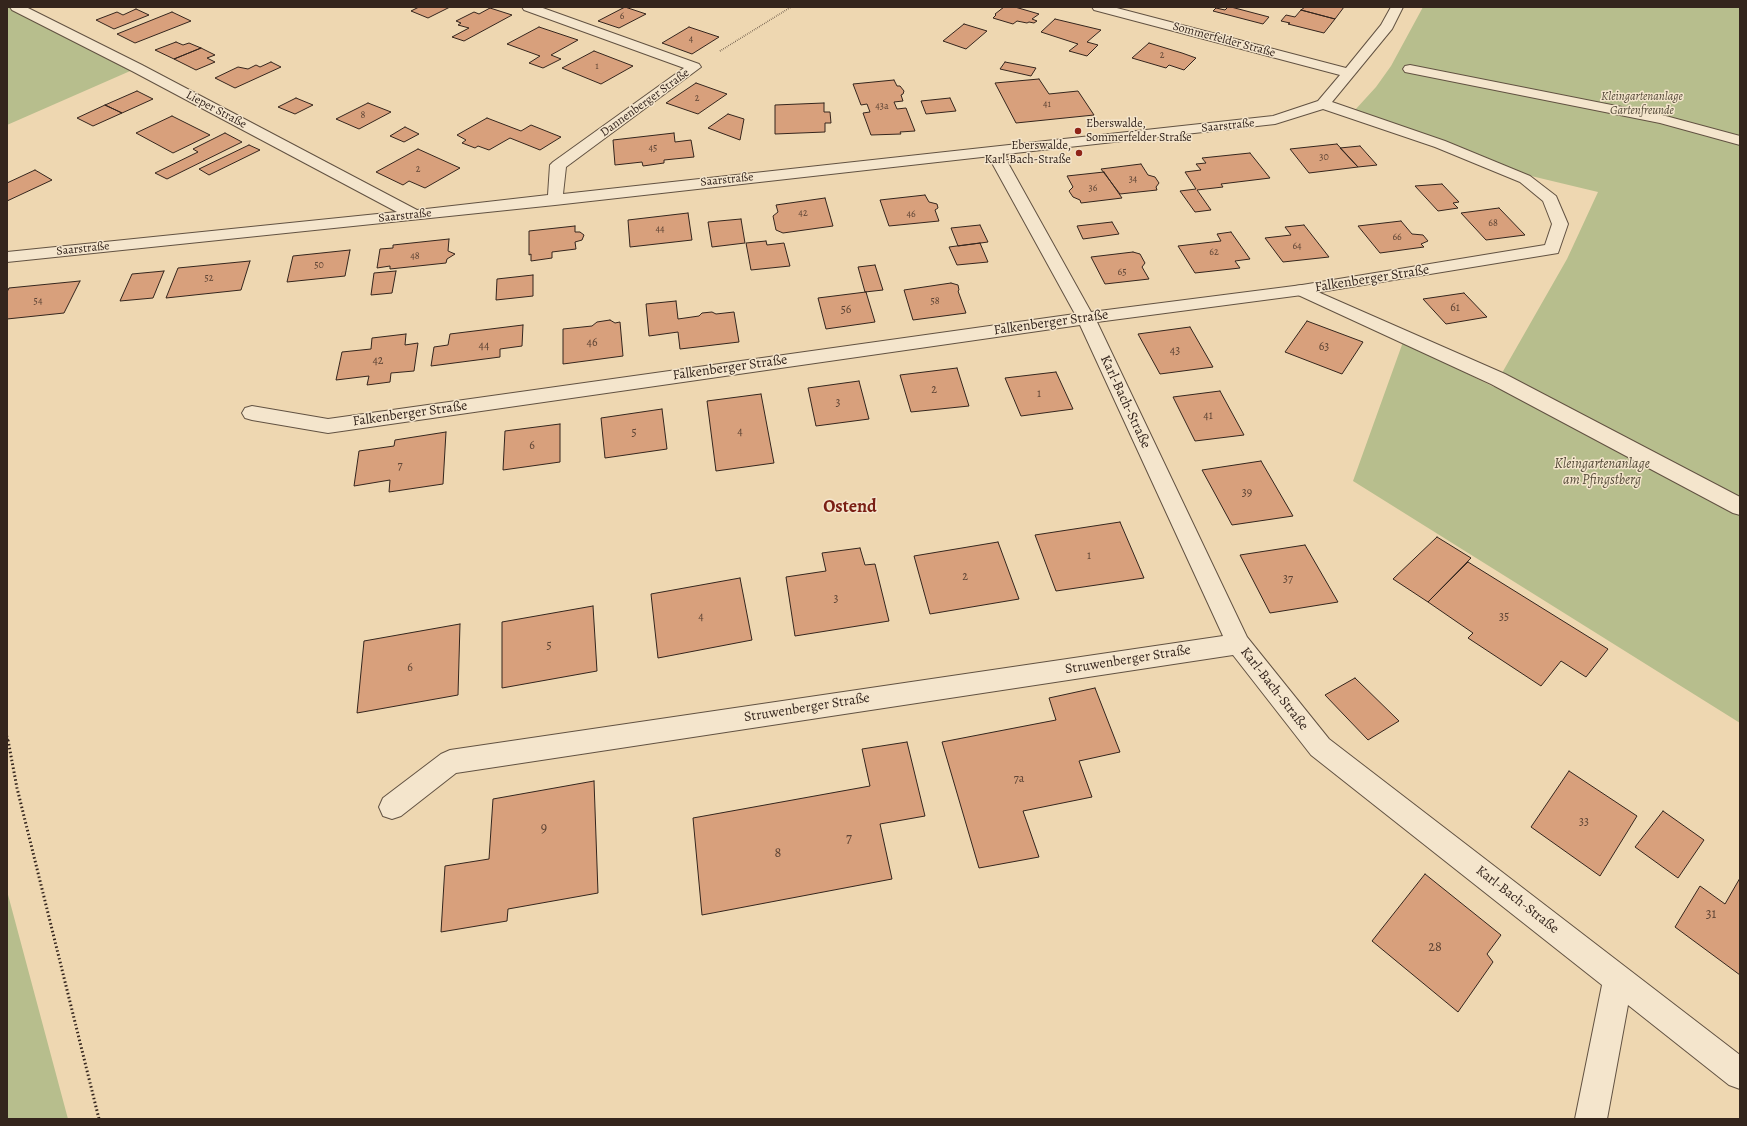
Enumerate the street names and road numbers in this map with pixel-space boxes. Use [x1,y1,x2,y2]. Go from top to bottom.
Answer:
street label: Sommerfelder Straße [1171,19,1277,61]
street label: Dannenberger Straße [598,66,692,140]
street label: Lieper Straße [183,88,249,132]
street label: Saarstraße [1201,116,1255,136]
street label: Saarstraße [700,170,754,190]
street label: Saarstraße [378,206,432,226]
street label: Saarstraße [56,239,110,259]
street label: Falkenberger Straße [1314,262,1430,296]
street label: Falkenberger Straße [993,307,1109,339]
street label: Falkenberger Straße [672,352,788,384]
street label: Karl-Bach-Straße [1096,353,1154,451]
street label: Falkenberger Straße [352,398,468,430]
street label: Struwenberger Straße [1064,642,1192,678]
street label: Karl-Bach-Straße [1236,644,1312,734]
street label: Struwenberger Straße [743,690,871,726]
street label: Karl-Bach-Straße [1472,862,1562,938]

